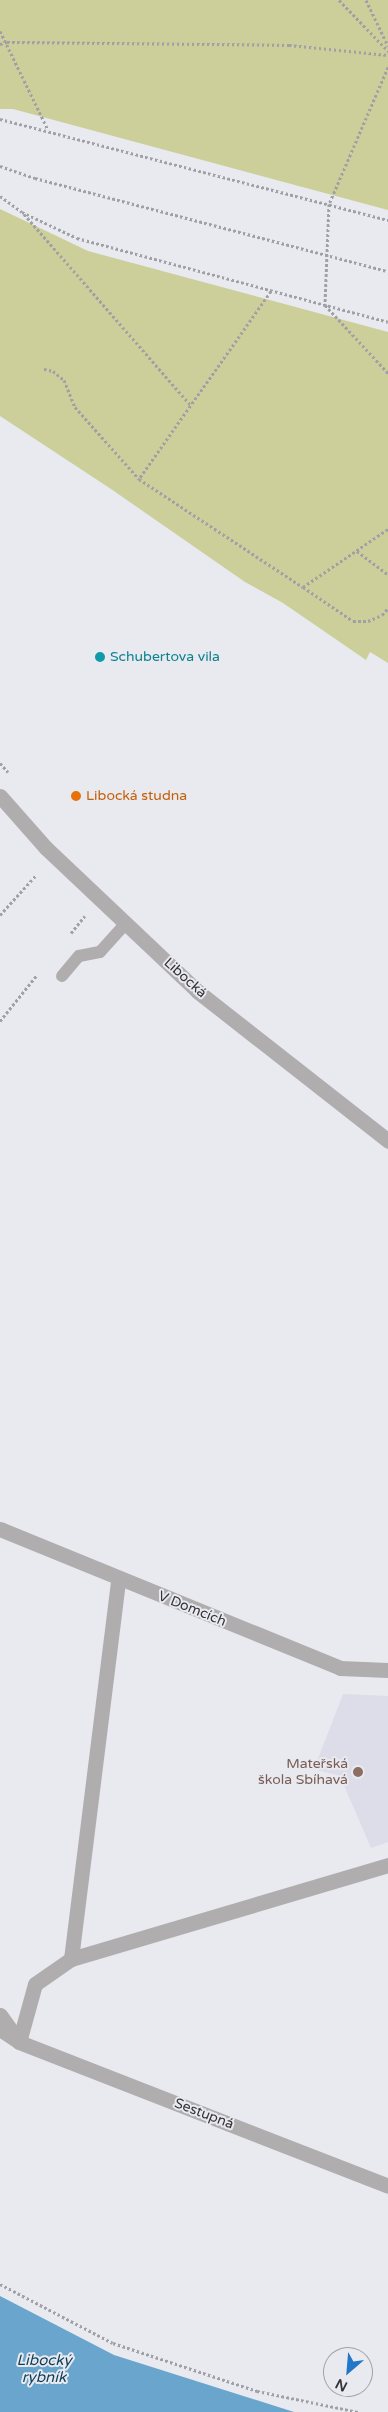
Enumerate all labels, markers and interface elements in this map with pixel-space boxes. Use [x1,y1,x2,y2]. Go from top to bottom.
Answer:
place label: Schubertova vila [110,649,220,665]
marker: Schubertova vila [94,651,106,663]
place label: Libocká studna [86,788,187,804]
marker: Libocká studna [70,790,82,802]
street label: Libocká [160,954,210,1002]
street label: V Domcích [156,1588,228,1630]
place label: Mateřská škola Sbíhavá [258,1756,348,1788]
marker: Mateřská škola Sbíhavá [352,1766,364,1778]
street label: Sestupná [172,2095,236,2133]
north arrow [323,2347,373,2397]
water label: Libocký rybník [16,2351,72,2386]
text: N [333,2375,350,2395]

